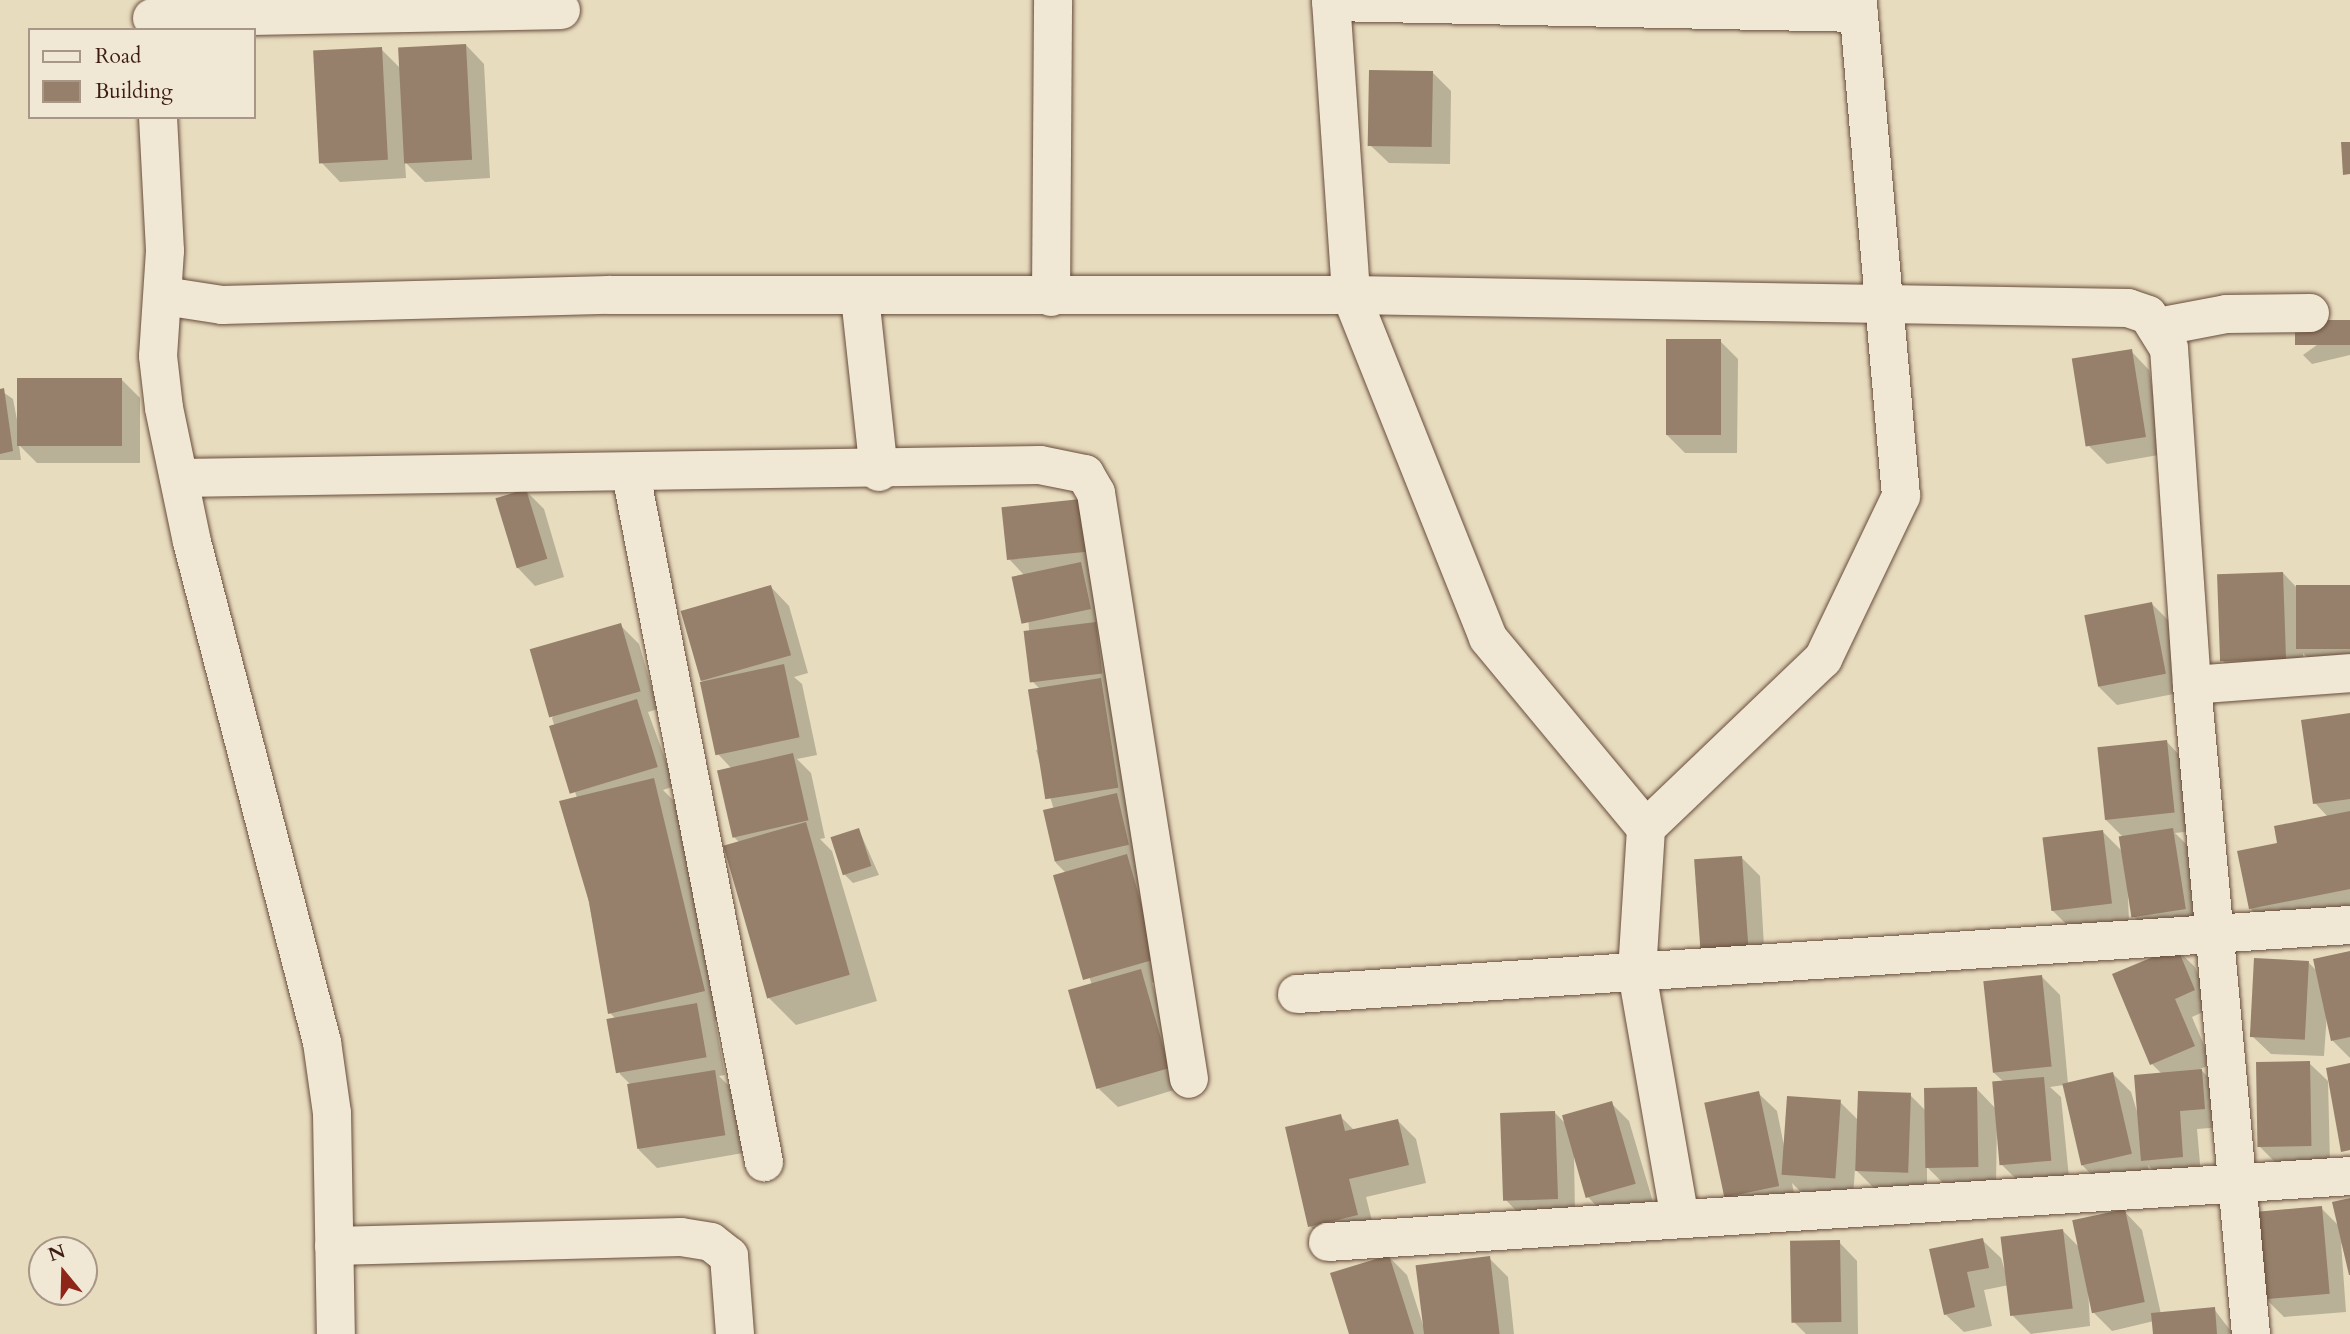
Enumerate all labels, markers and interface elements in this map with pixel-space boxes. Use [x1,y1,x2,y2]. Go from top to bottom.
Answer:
legend [28,28,256,119]
text: Road [95,42,141,71]
text: Building [95,77,173,106]
north arrow [28,1236,98,1306]
text: N [45,1238,69,1268]

